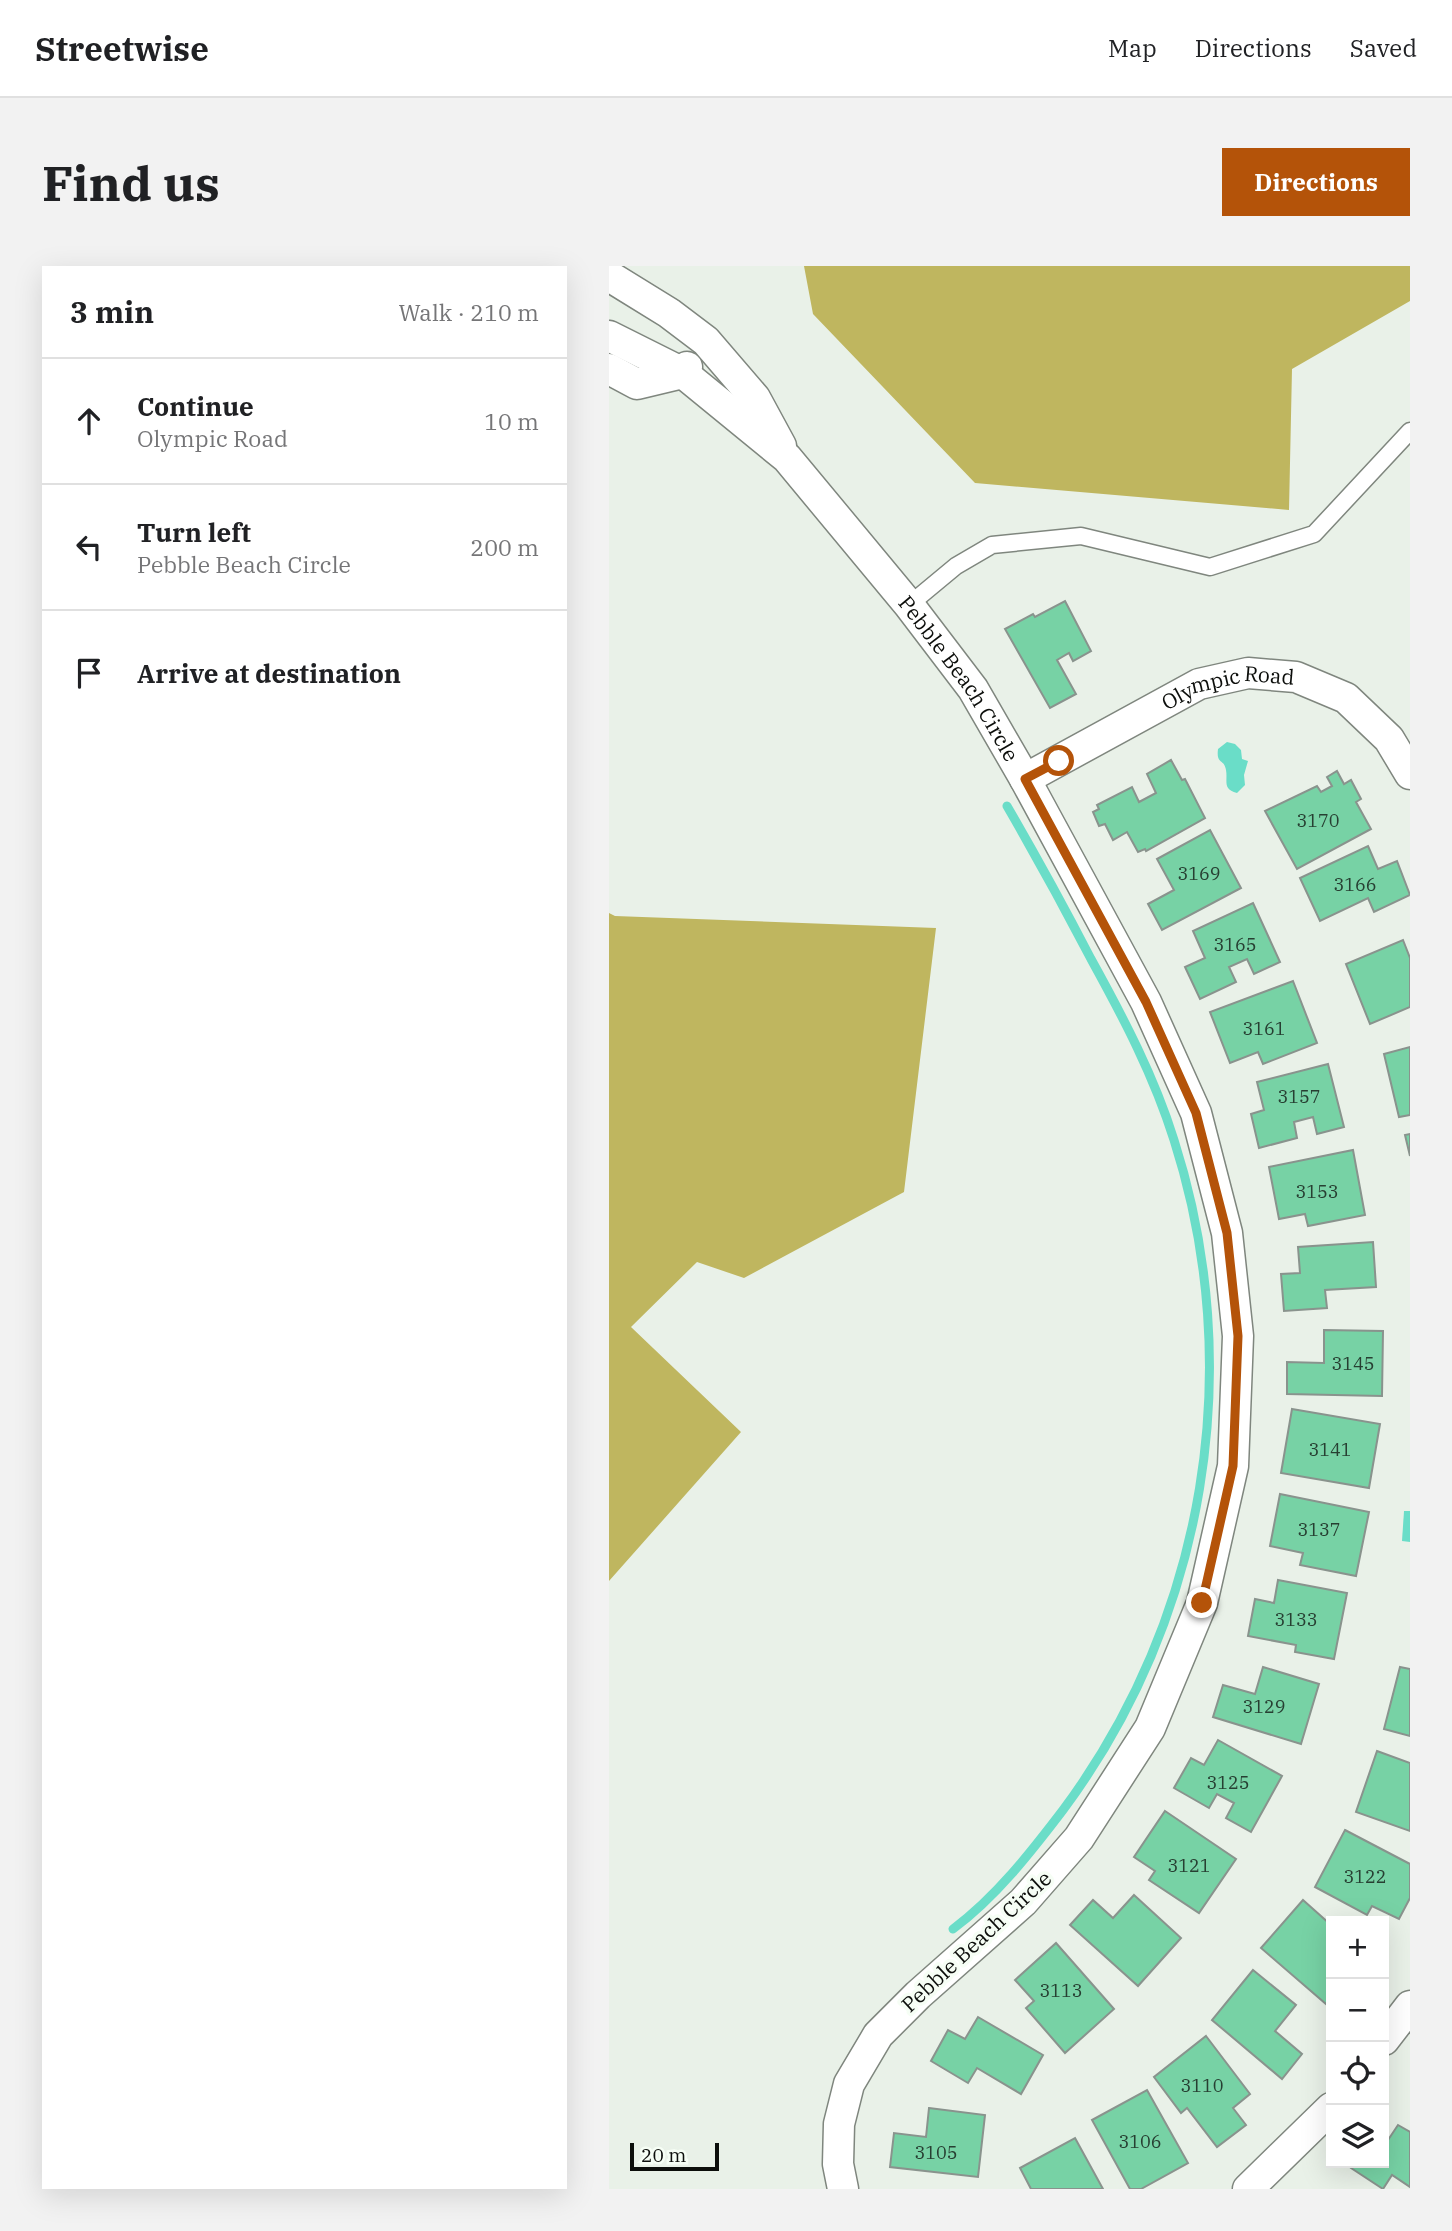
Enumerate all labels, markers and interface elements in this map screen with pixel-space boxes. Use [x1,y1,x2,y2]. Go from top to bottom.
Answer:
text: Streetwise [35,27,209,70]
text: Map [1108,32,1157,64]
text: Directions [1195,32,1312,64]
text: Saved [1350,32,1417,64]
button: Directions [1222,148,1410,216]
text: Find us [42,151,220,214]
text: 3 min [70,292,154,331]
text: Walk · 210 m [398,297,539,327]
text: Continue [137,389,254,423]
icon: ahead [70,402,108,440]
text: 10 m [484,406,539,436]
text: Olympic Road [137,423,288,453]
text: Turn left [137,515,251,549]
icon: left [70,528,108,566]
text: 200 m [470,532,539,562]
text: Pebble Beach Circle [137,549,351,579]
street label: Pebble Beach Circle [893,589,1026,766]
icon: arrive [70,654,108,692]
text: Arrive at destination [137,656,401,690]
street label: Olympic Road [1156,659,1296,716]
route start [1043,745,1074,776]
house number: 3170 [1296,809,1340,832]
house number: 3169 [1177,862,1221,885]
house number: 3166 [1333,873,1377,896]
house number: 3165 [1213,933,1257,956]
house number: 3161 [1242,1017,1286,1040]
house number: 3157 [1277,1085,1321,1108]
house number: 3153 [1295,1180,1339,1203]
house number: 3145 [1331,1352,1375,1375]
house number: 3141 [1308,1438,1352,1461]
house number: 3137 [1297,1518,1341,1541]
route end [1186,1587,1217,1618]
house number: 3133 [1274,1608,1318,1631]
house number: 3129 [1242,1695,1286,1718]
house number: 3125 [1206,1771,1250,1794]
house number: 3121 [1167,1854,1211,1877]
street label: Pebble Beach Circle [895,1864,1057,2018]
house number: 3122 [1343,1865,1387,1888]
map controls [1326,1916,1389,2168]
button: + [1326,1916,1389,1979]
house number: 3113 [1039,1979,1083,2002]
button: − [1326,1979,1389,2042]
button: locate [1326,2042,1389,2105]
house number: 3110 [1180,2074,1224,2097]
button: layers [1326,2105,1389,2168]
house number: 3106 [1118,2130,1162,2153]
scale bar [630,2140,719,2172]
house number: 3105 [914,2141,958,2164]
text: 20 m [641,2143,686,2167]

